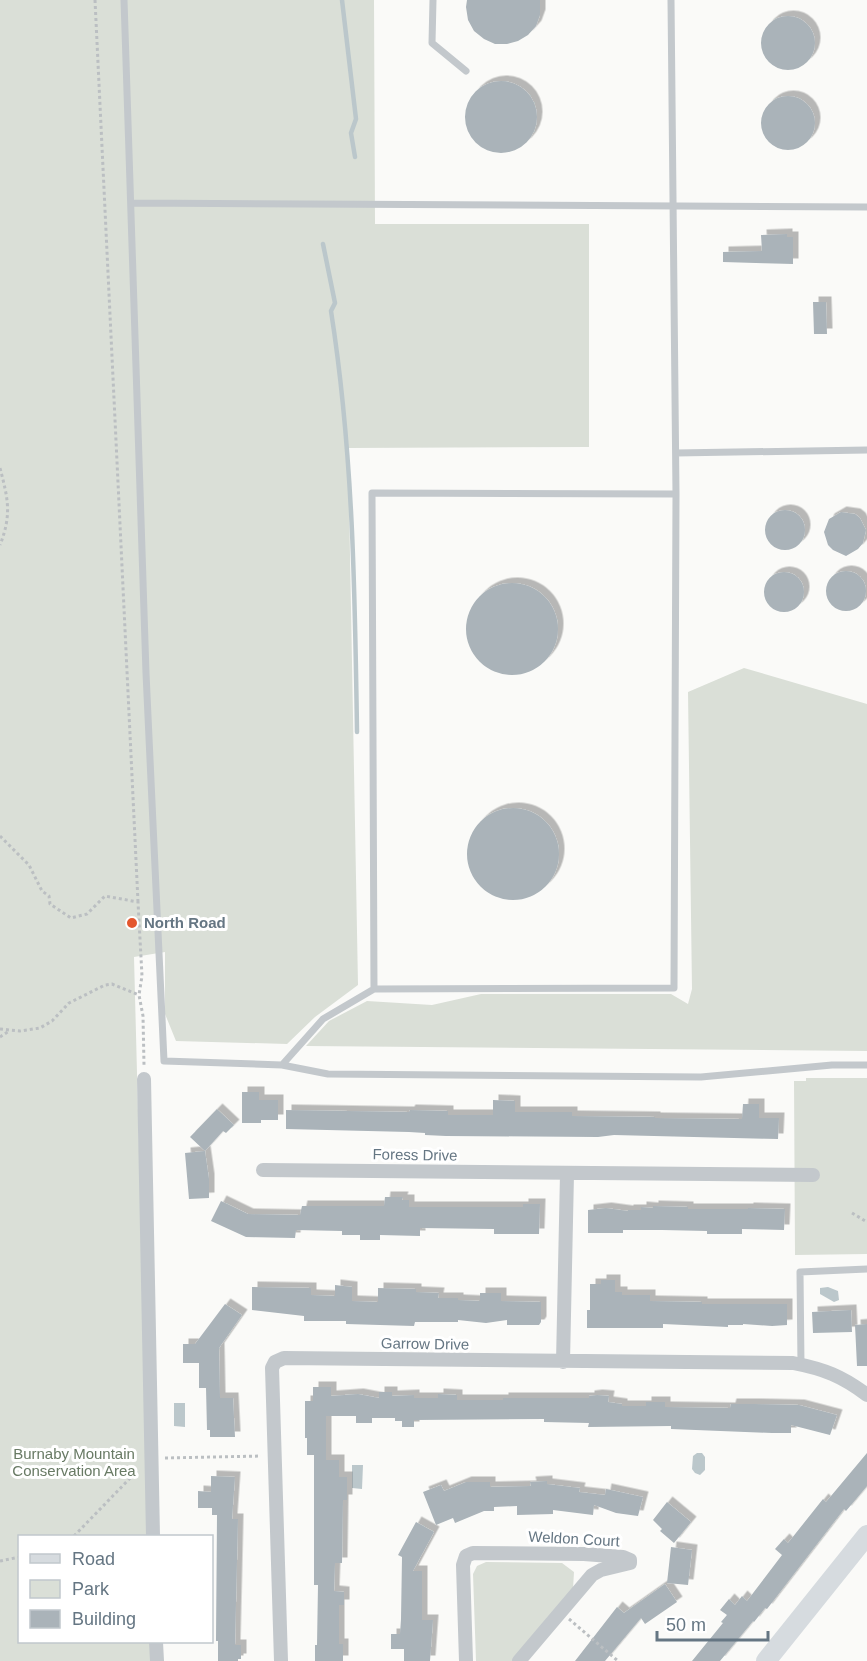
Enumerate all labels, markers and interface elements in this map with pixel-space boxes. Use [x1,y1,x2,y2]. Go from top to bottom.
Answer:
place label: North Road [144,914,226,931]
marker: North Road [125,916,139,930]
street label: Foress Drive [372,1145,458,1164]
street label: Garrow Drive [381,1334,469,1353]
park label: Burnaby Mountain Conservation Area [12,1445,136,1479]
street label: Weldon Court [528,1528,621,1549]
legend [18,1535,213,1643]
text: Road [72,1549,115,1569]
text: Park [72,1579,110,1599]
scale bar [657,1604,768,1642]
text: Building [72,1609,136,1629]
text: 50 m [666,1615,706,1635]

